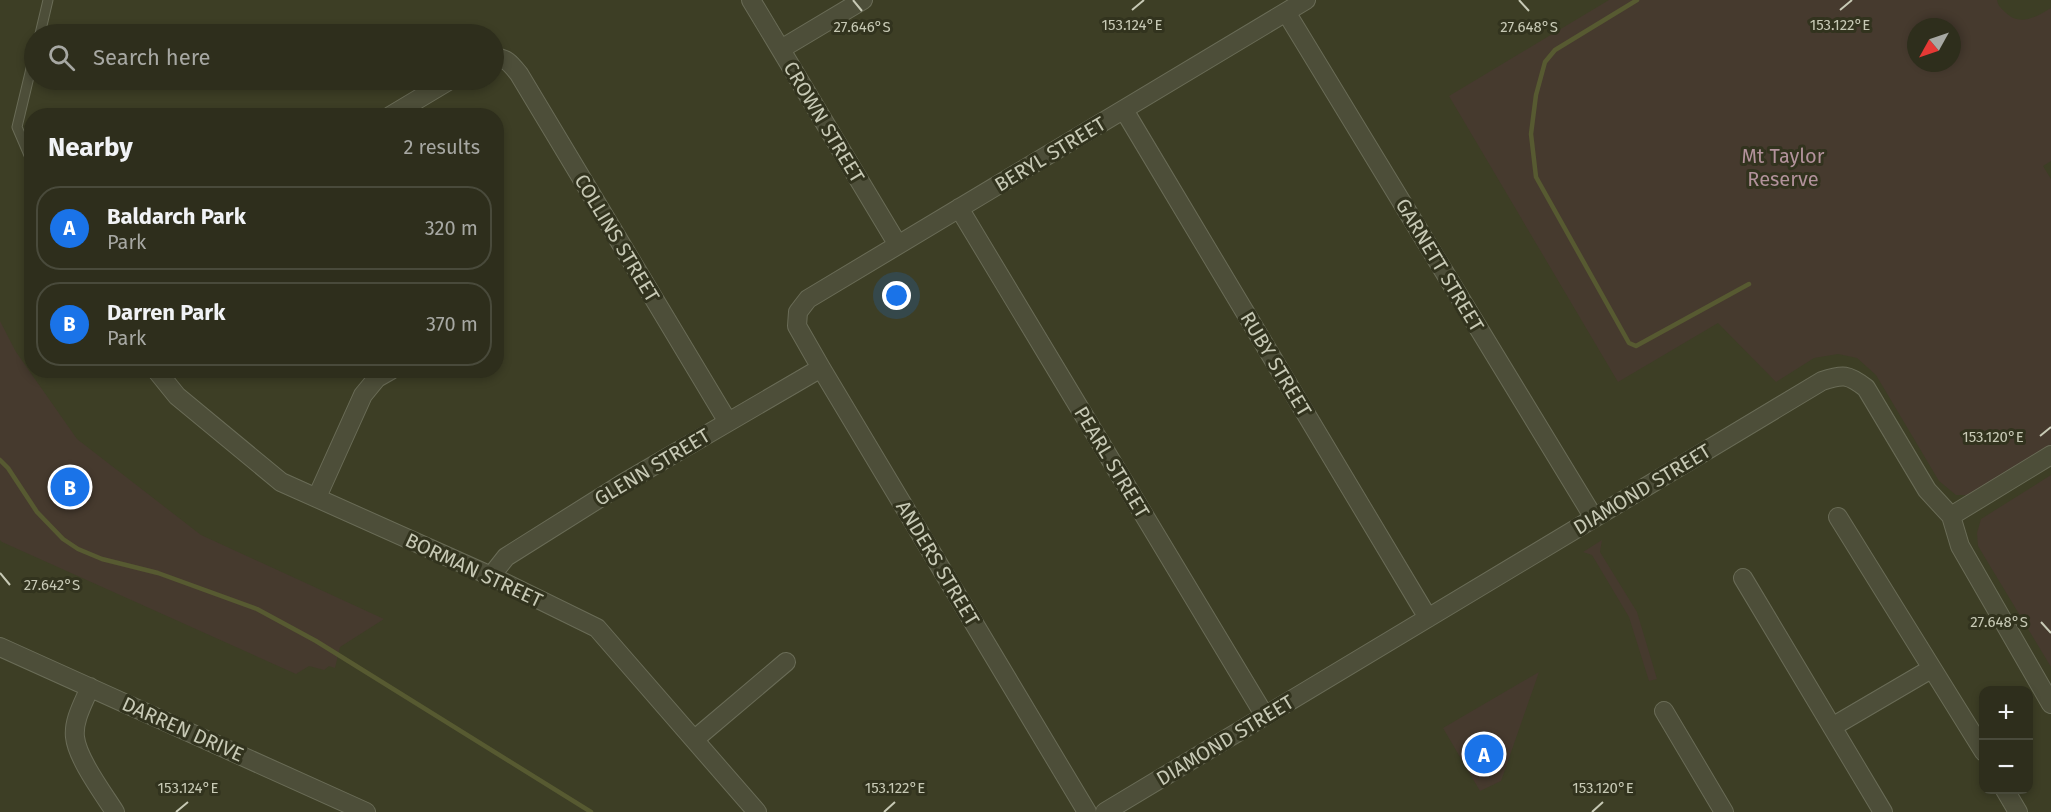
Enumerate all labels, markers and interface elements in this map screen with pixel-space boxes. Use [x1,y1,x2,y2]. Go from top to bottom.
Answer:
text: 153.124°E [1102,16,1162,34]
text: 153.122°E [1810,16,1870,34]
text: 27.646°S [833,18,891,36]
text: 27.648°S [1500,18,1558,36]
north arrow [1907,18,1961,72]
search box [24,24,504,90]
icon: search [45,41,78,74]
text: Search here [93,44,211,71]
street label: CROWN STREET [778,57,870,187]
street label: BERYL STREET [990,111,1110,197]
text: Nearby [48,132,133,163]
text: 2 results [403,135,480,159]
park label: Mt Taylor Reserve [1742,144,1825,191]
street label: COLLINS STREET [569,170,665,307]
street label: GARNETT STREET [1391,194,1490,337]
text: Baldarch Park [107,203,246,230]
text: A [64,216,75,240]
text: 320 m [425,216,478,240]
text: Park [107,230,146,254]
your location [882,281,911,310]
text: Darren Park [107,299,225,326]
street label: RUBY STREET [1235,307,1317,421]
text: B [63,312,76,336]
text: 370 m [426,312,478,336]
text: Park [107,326,146,350]
street label: PEARL STREET [1069,402,1155,523]
street label: GLENN STREET [590,423,715,511]
text: 153.120°E [1962,428,2024,446]
street label: DIAMOND STREET [1569,438,1716,539]
pin: B [50,464,90,510]
street label: ANDERS STREET [891,496,985,630]
street label: BORMAN STREET [402,528,547,613]
text: 27.642°S [24,576,80,594]
text: 27.648°S [1970,613,2028,631]
map controls [1979,686,2033,794]
button: + [1979,686,2033,740]
street label: DIAMOND STREET [1152,689,1299,790]
street label: DARREN DRIVE [118,691,248,767]
pin: A [1464,732,1504,777]
button: − [1979,740,2033,794]
text: 153.124°E [158,779,218,797]
text: 153.122°E [865,779,925,797]
text: 153.120°E [1572,779,1634,797]

